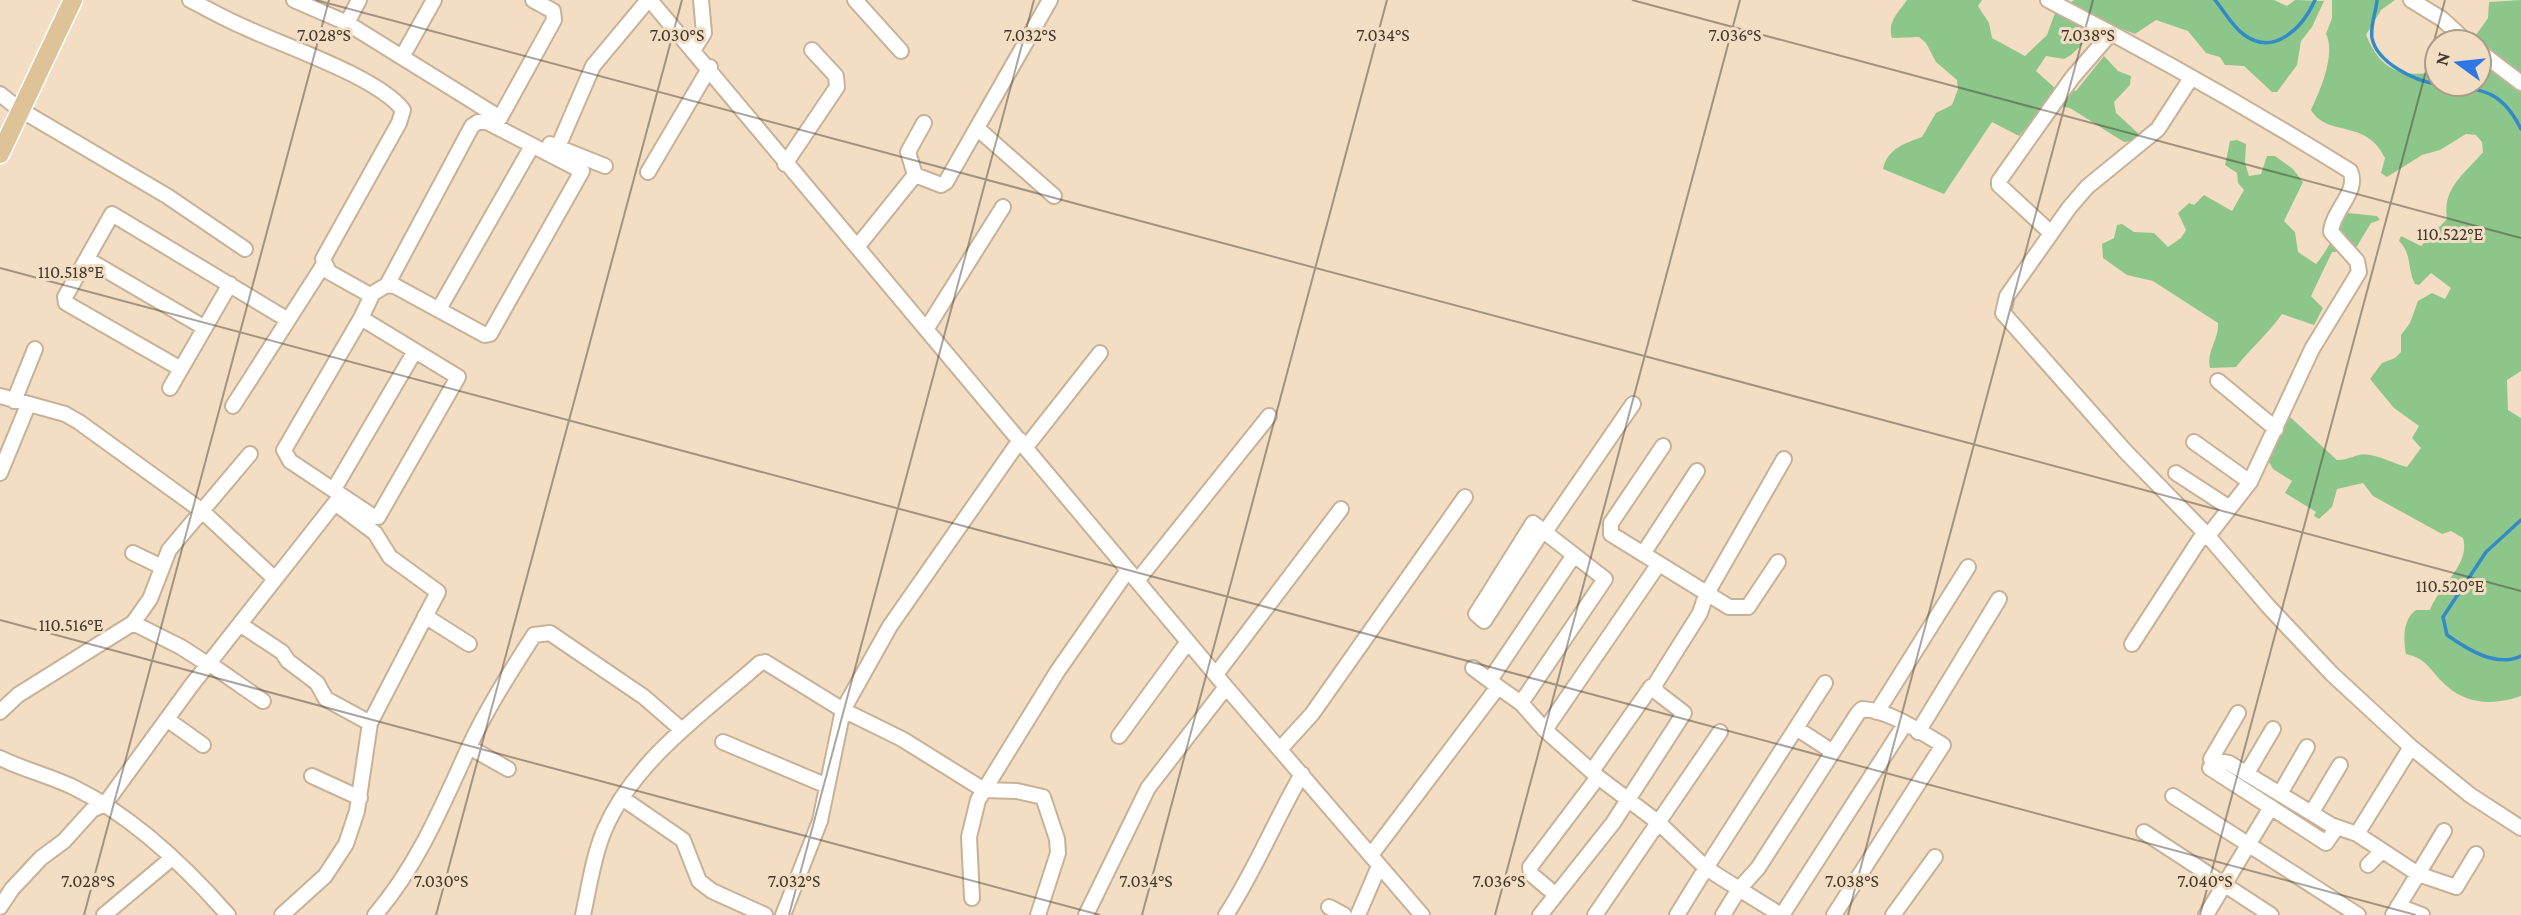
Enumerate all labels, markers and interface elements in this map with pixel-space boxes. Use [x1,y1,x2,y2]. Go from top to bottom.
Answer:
text: 7.028°S [297,25,351,45]
text: 7.030°S [650,25,704,45]
text: 7.032°S [1004,25,1056,45]
text: 7.034°S [1356,25,1410,45]
text: 7.036°S [1709,25,1761,45]
text: 7.038°S [2061,25,2115,45]
north arrow [2423,28,2493,98]
text: N [2430,50,2454,68]
text: 110.522°E [2417,224,2484,244]
text: 110.518°E [38,262,104,282]
text: 110.520°E [2416,576,2485,596]
text: 110.516°E [39,615,104,635]
text: 7.028°S [61,871,115,891]
text: 7.030°S [414,871,468,891]
text: 7.032°S [768,871,820,891]
text: 7.034°S [1119,871,1173,891]
text: 7.036°S [1473,871,1525,891]
text: 7.038°S [1825,871,1879,891]
text: 7.040°S [2177,871,2233,891]

